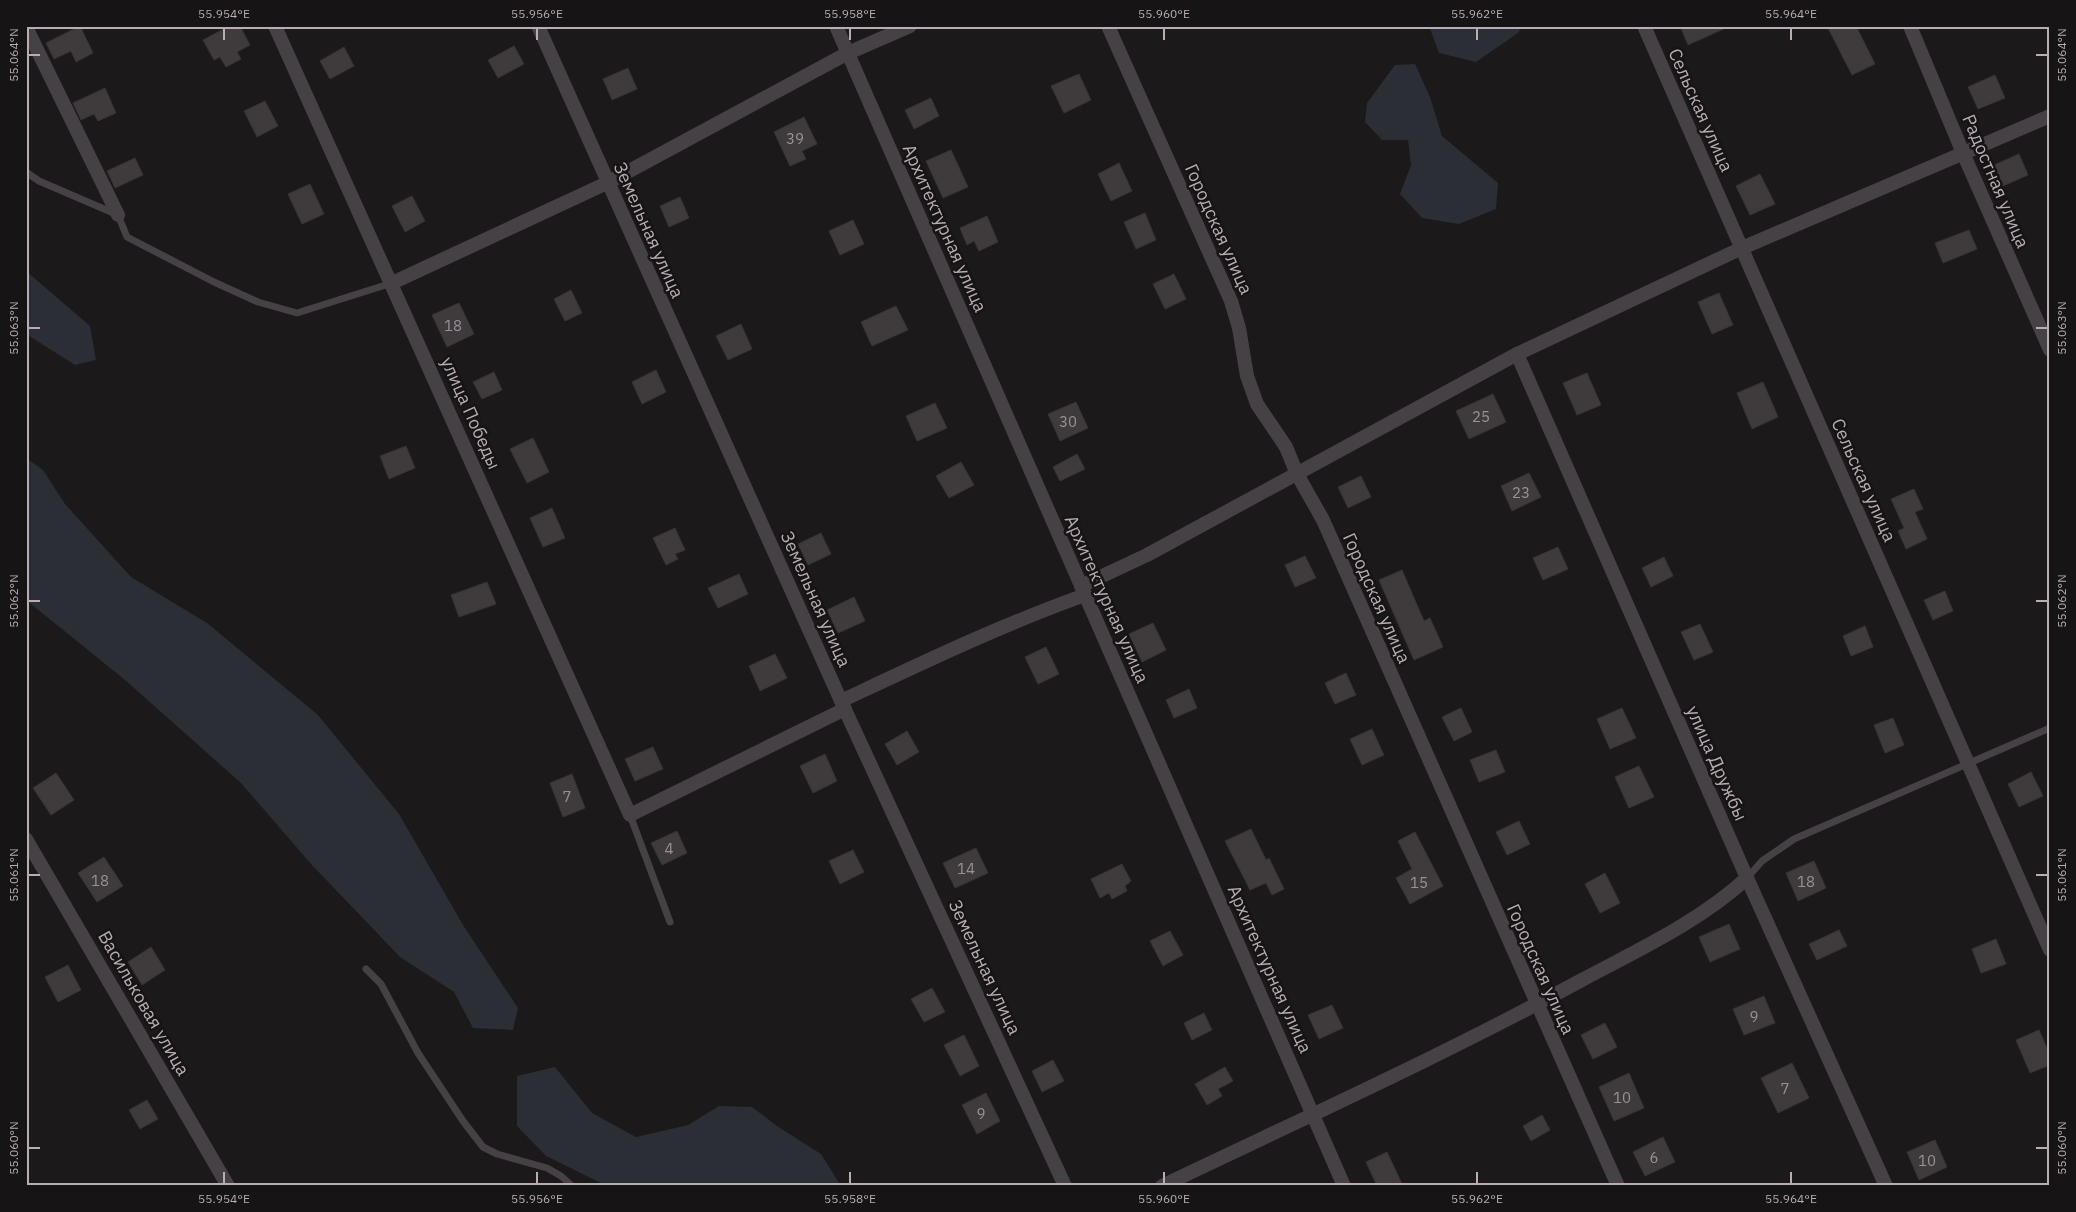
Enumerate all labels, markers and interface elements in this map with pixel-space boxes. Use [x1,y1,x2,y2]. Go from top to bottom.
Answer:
text: 55.954°E [198,6,250,21]
text: 55.956°E [511,6,563,21]
text: 55.958°E [824,6,876,21]
text: 55.960°E [1138,6,1190,21]
text: 55.962°E [1451,6,1503,21]
text: 55.964°E [1765,6,1817,21]
text: 55.064°N [6,28,21,82]
text: 55.064°N [2054,28,2069,82]
street label: Сельская улица [1664,45,1739,176]
street label: Радостная улица [1957,111,2035,252]
house number: 39 [786,129,804,148]
street label: Архитектурная улица [898,140,993,316]
street label: Земельная улица [609,158,689,302]
street label: Городская улица [1180,160,1258,298]
text: 55.063°N [6,301,21,355]
text: 55.063°N [2054,301,2069,355]
house number: 18 [444,316,462,335]
street label: улица Победы [436,353,506,473]
house number: 25 [1472,407,1490,426]
house number: 30 [1059,412,1077,431]
street label: Сельская улица [1827,415,1902,546]
house number: 23 [1512,483,1530,502]
street label: Архитектурная улица [1060,511,1155,687]
street label: Земельная улица [776,527,856,671]
street label: Городская улица [1338,529,1416,667]
text: 55.062°N [6,574,21,628]
text: 55.062°N [2054,574,2069,628]
street label: улица Дружбы [1681,702,1753,824]
house number: 7 [562,787,572,806]
house number: 4 [664,839,674,858]
text: 55.061°N [6,848,21,902]
text: 55.061°N [2054,848,2069,902]
house number: 14 [957,859,975,878]
house number: 18 [91,871,109,890]
house number: 18 [1797,872,1815,891]
house number: 15 [1410,873,1428,892]
street label: Архитектурная улица [1223,881,1318,1057]
street label: Земельная улица [944,896,1027,1039]
street label: Городская улица [1502,900,1580,1038]
street label: Васильковая улица [93,926,195,1080]
house number: 9 [1749,1007,1759,1026]
house number: 7 [1780,1079,1790,1098]
house number: 10 [1613,1088,1631,1107]
house number: 9 [976,1104,986,1123]
text: 55.060°N [6,1121,21,1175]
text: 55.060°N [2054,1121,2069,1175]
house number: 6 [1649,1148,1659,1167]
house number: 10 [1918,1151,1936,1170]
text: 55.954°E [198,1191,250,1206]
text: 55.956°E [511,1191,563,1206]
text: 55.958°E [824,1191,876,1206]
text: 55.960°E [1138,1191,1190,1206]
text: 55.962°E [1451,1191,1503,1206]
text: 55.964°E [1765,1191,1817,1206]

